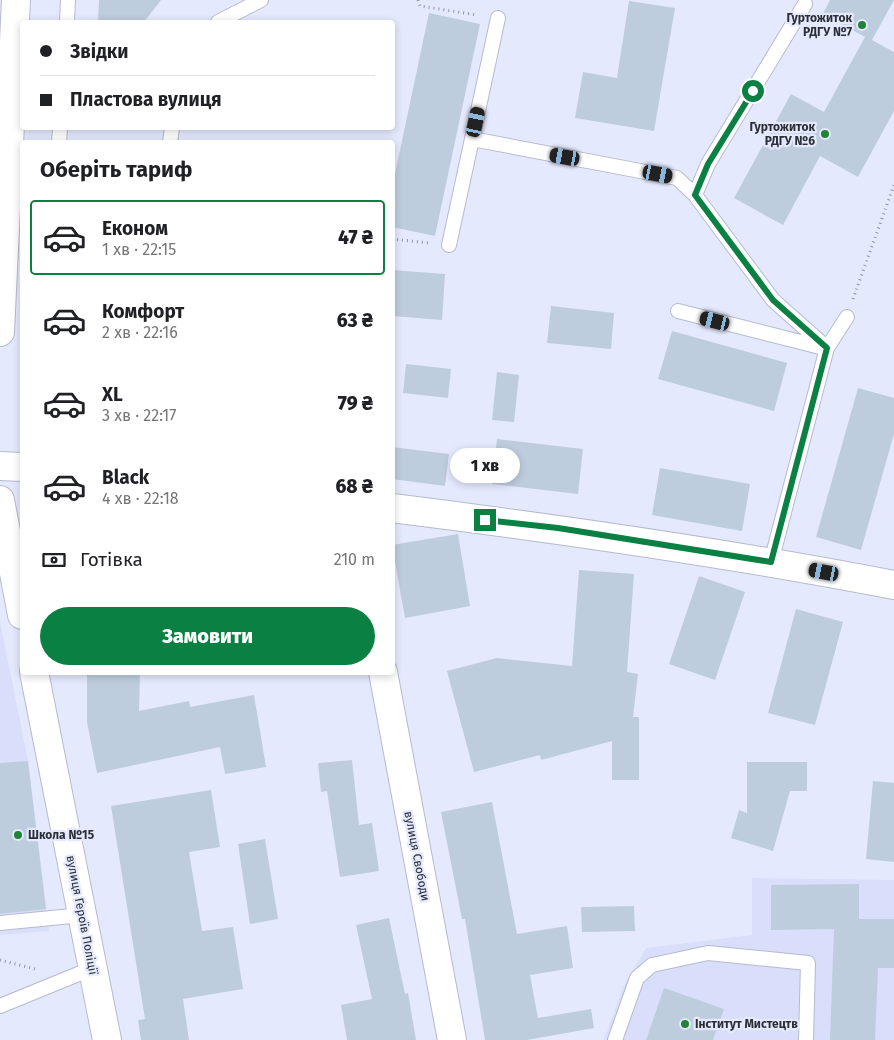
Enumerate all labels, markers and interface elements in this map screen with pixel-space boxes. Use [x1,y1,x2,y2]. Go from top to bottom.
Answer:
place label: Гуртожиток РДГУ №7 [786,11,852,39]
marker: Гуртожиток РДГУ №7 [856,19,868,31]
text: Звідки [70,40,128,63]
route start [742,80,764,102]
text: Пластова вулиця [70,88,222,111]
car [465,106,486,138]
place label: Гуртожиток РДГУ №6 [749,120,815,148]
marker: Гуртожиток РДГУ №6 [819,128,831,140]
car [548,147,581,167]
text: Оберіть тариф [40,156,193,183]
car [641,164,674,184]
icon: car [42,215,87,260]
text: Економ [102,217,168,240]
text: 47 ₴ [338,226,373,249]
text: 1 хв · 22:15 [102,240,176,259]
icon: car [42,298,87,343]
text: Комфорт [102,300,184,323]
text: 63 ₴ [337,309,373,332]
car [698,310,731,332]
text: 2 хв · 22:16 [102,323,178,342]
icon: car [42,381,87,426]
text: XL [102,383,123,406]
text: 79 ₴ [338,392,373,415]
text: 3 хв · 22:17 [102,406,176,425]
callout: 1 хв [450,448,520,482]
text: 1 хв [471,456,499,475]
icon: car [42,464,87,509]
text: Black [102,466,149,489]
text: 68 ₴ [335,475,373,498]
text: 4 хв · 22:18 [102,489,179,508]
route end [474,509,496,531]
icon: cash [40,546,68,574]
text: Готівка [80,548,143,571]
text: 210 m [334,550,375,569]
car [807,562,840,582]
button: Замовити [40,607,375,665]
street label: вулиця Свободи [401,810,433,902]
place label: Школа №15 [28,828,95,842]
marker: Школа №15 [12,829,24,841]
street label: вулиця Героїв Поліції [64,854,101,977]
place label: Інститут Мистецтв [695,1017,798,1031]
marker: Інститут Мистецтв [679,1018,691,1030]

